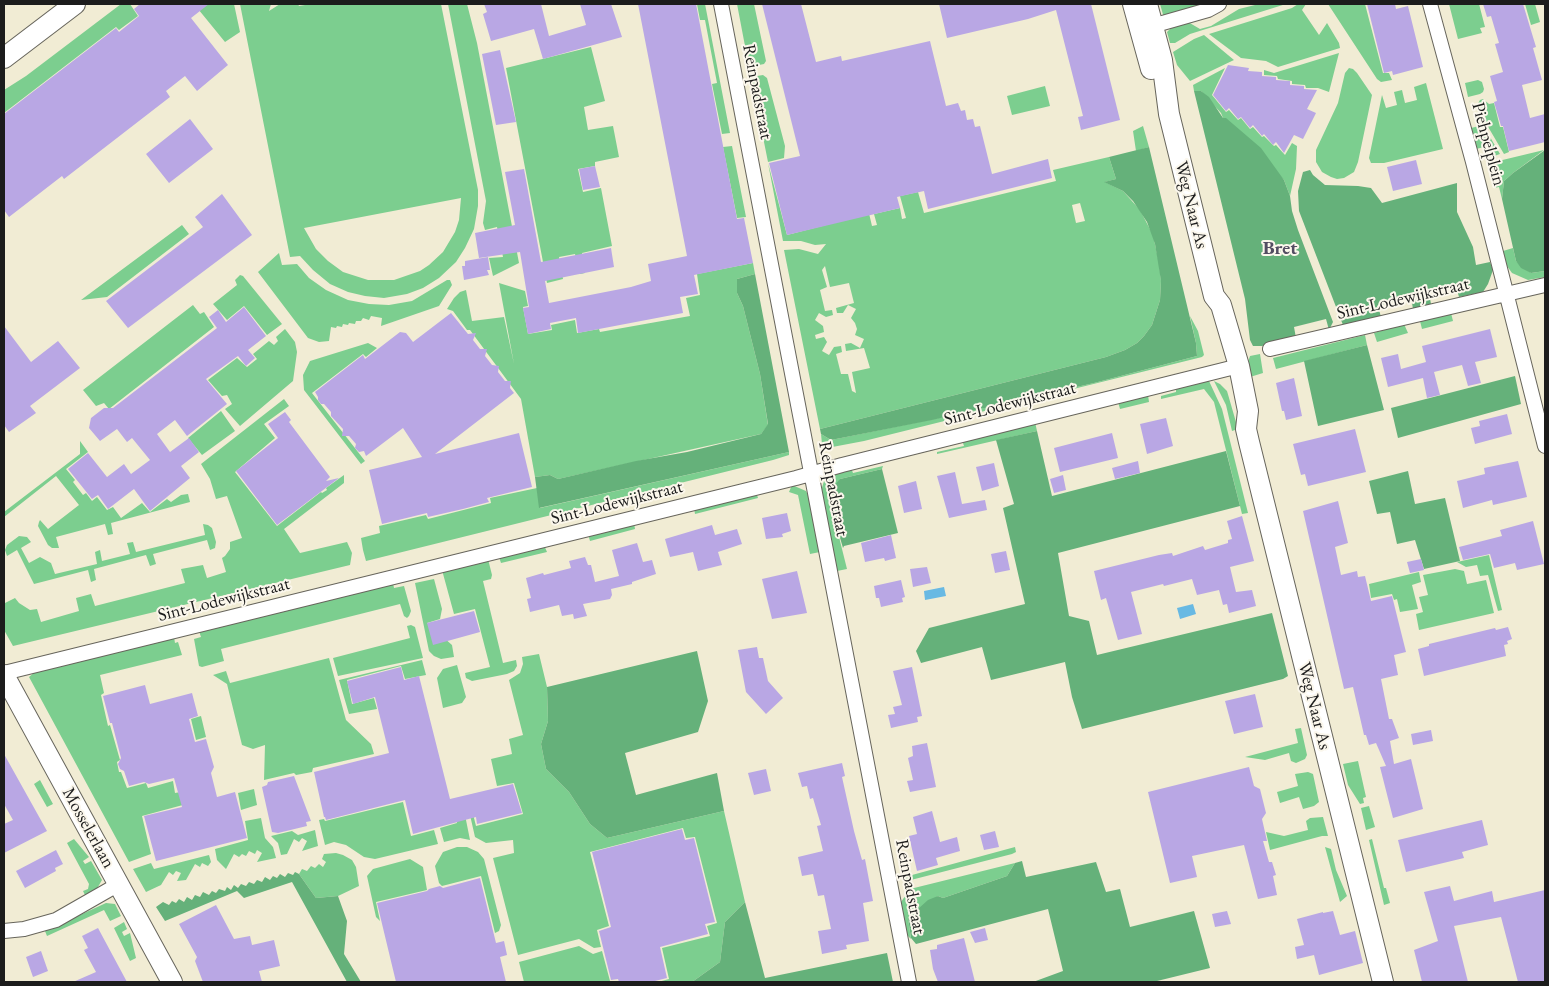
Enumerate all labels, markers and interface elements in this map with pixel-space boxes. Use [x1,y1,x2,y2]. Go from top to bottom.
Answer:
street label: Reinpadstraat [737,43,777,141]
street label: Piehpelplein [1466,100,1510,188]
street label: Weg Naar As [1170,159,1212,251]
district label: Bret [1263,238,1297,260]
street label: Sint-Lodewijkstraat [1335,273,1471,325]
street label: Sint-Lodewijkstraat [942,377,1078,431]
street label: Reinpadstraat [813,440,853,538]
street label: Sint-Lodewijkstraat [549,476,685,530]
street label: Sint-Lodewijkstraat [156,573,292,627]
street label: Weg Naar As [1293,660,1335,752]
street label: Mosselerlaan [57,784,119,872]
street label: Reinpadstraat [890,838,930,936]

